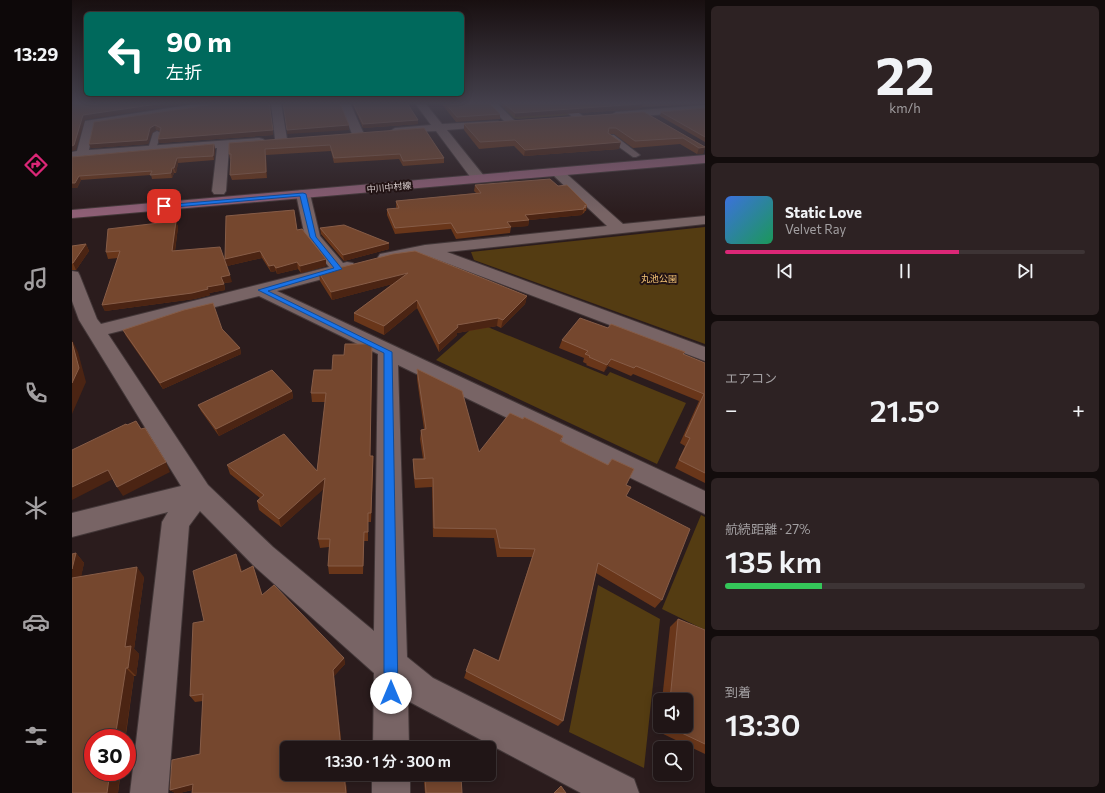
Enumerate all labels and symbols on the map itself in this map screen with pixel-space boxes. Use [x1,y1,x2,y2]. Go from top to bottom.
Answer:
street label: 中川中村線 [366,179,413,194]
pin [147,189,181,223]
park label: 丸池公園 [641,273,677,284]
position arrow [370,672,412,714]
speed limit sign: 30 [84,729,136,781]

